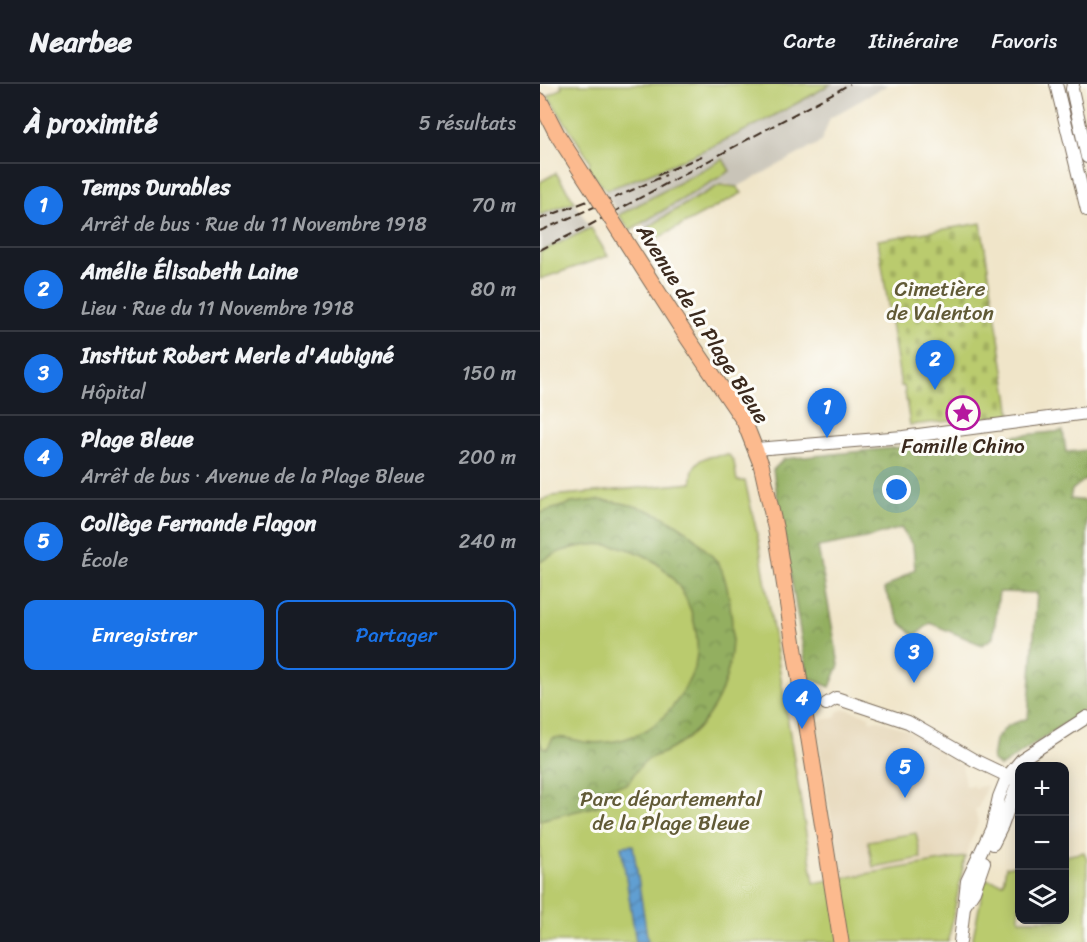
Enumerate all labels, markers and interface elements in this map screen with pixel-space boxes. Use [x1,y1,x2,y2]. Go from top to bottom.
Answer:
text: Nearbee [30,17,132,66]
text: Carte [784,22,836,60]
text: Itinéraire [869,22,959,60]
text: Favoris [992,22,1057,60]
text: À proximité [24,100,158,146]
text: 5 résultats [419,106,516,141]
text: Temps Durables [81,168,230,207]
text: 1 [39,188,48,223]
text: 70 m [471,188,516,223]
text: Arrêt de bus · Rue du 11 Novembre 1918 [81,207,427,242]
street label: Avenue de la Plage Bleue [625,215,780,432]
text: Amélie Élisabeth Laine [81,252,298,291]
park label: Cimetière de Valenton [886,270,994,332]
text: 2 [38,272,49,307]
text: 80 m [471,272,516,307]
text: Lieu · Rue du 11 Novembre 1918 [81,291,354,326]
text: Institut Robert Merle d'Aubigné [81,336,394,375]
pin: 2 [916,340,954,390]
text: 3 [38,356,49,391]
text: 150 m [462,356,516,391]
text: Hôpital [81,375,146,410]
pin: 1 [808,388,846,438]
place icon: Famille Chino [945,395,981,431]
text: Plage Bleue [81,420,194,459]
place label: Famille Chino [901,427,1025,465]
text: 4 [37,440,50,475]
text: 200 m [459,440,516,475]
text: Arrêt de bus · Avenue de la Plage Bleue [81,459,425,494]
your location [882,475,911,504]
text: Collège Fernande Flagon [81,504,316,543]
text: 5 [37,524,50,559]
text: 240 m [459,524,516,559]
text: École [81,543,128,578]
button: Enregistrer [24,600,264,670]
button: Partager [276,600,516,670]
pin: 3 [894,634,934,683]
pin: 4 [782,680,822,729]
pin: 5 [886,748,925,798]
map controls [1015,762,1069,924]
button: + [1015,762,1069,816]
park label: Parc départemental de la Plage Bleue [580,780,763,842]
button: − [1015,816,1069,870]
button: layers [1015,870,1069,924]

